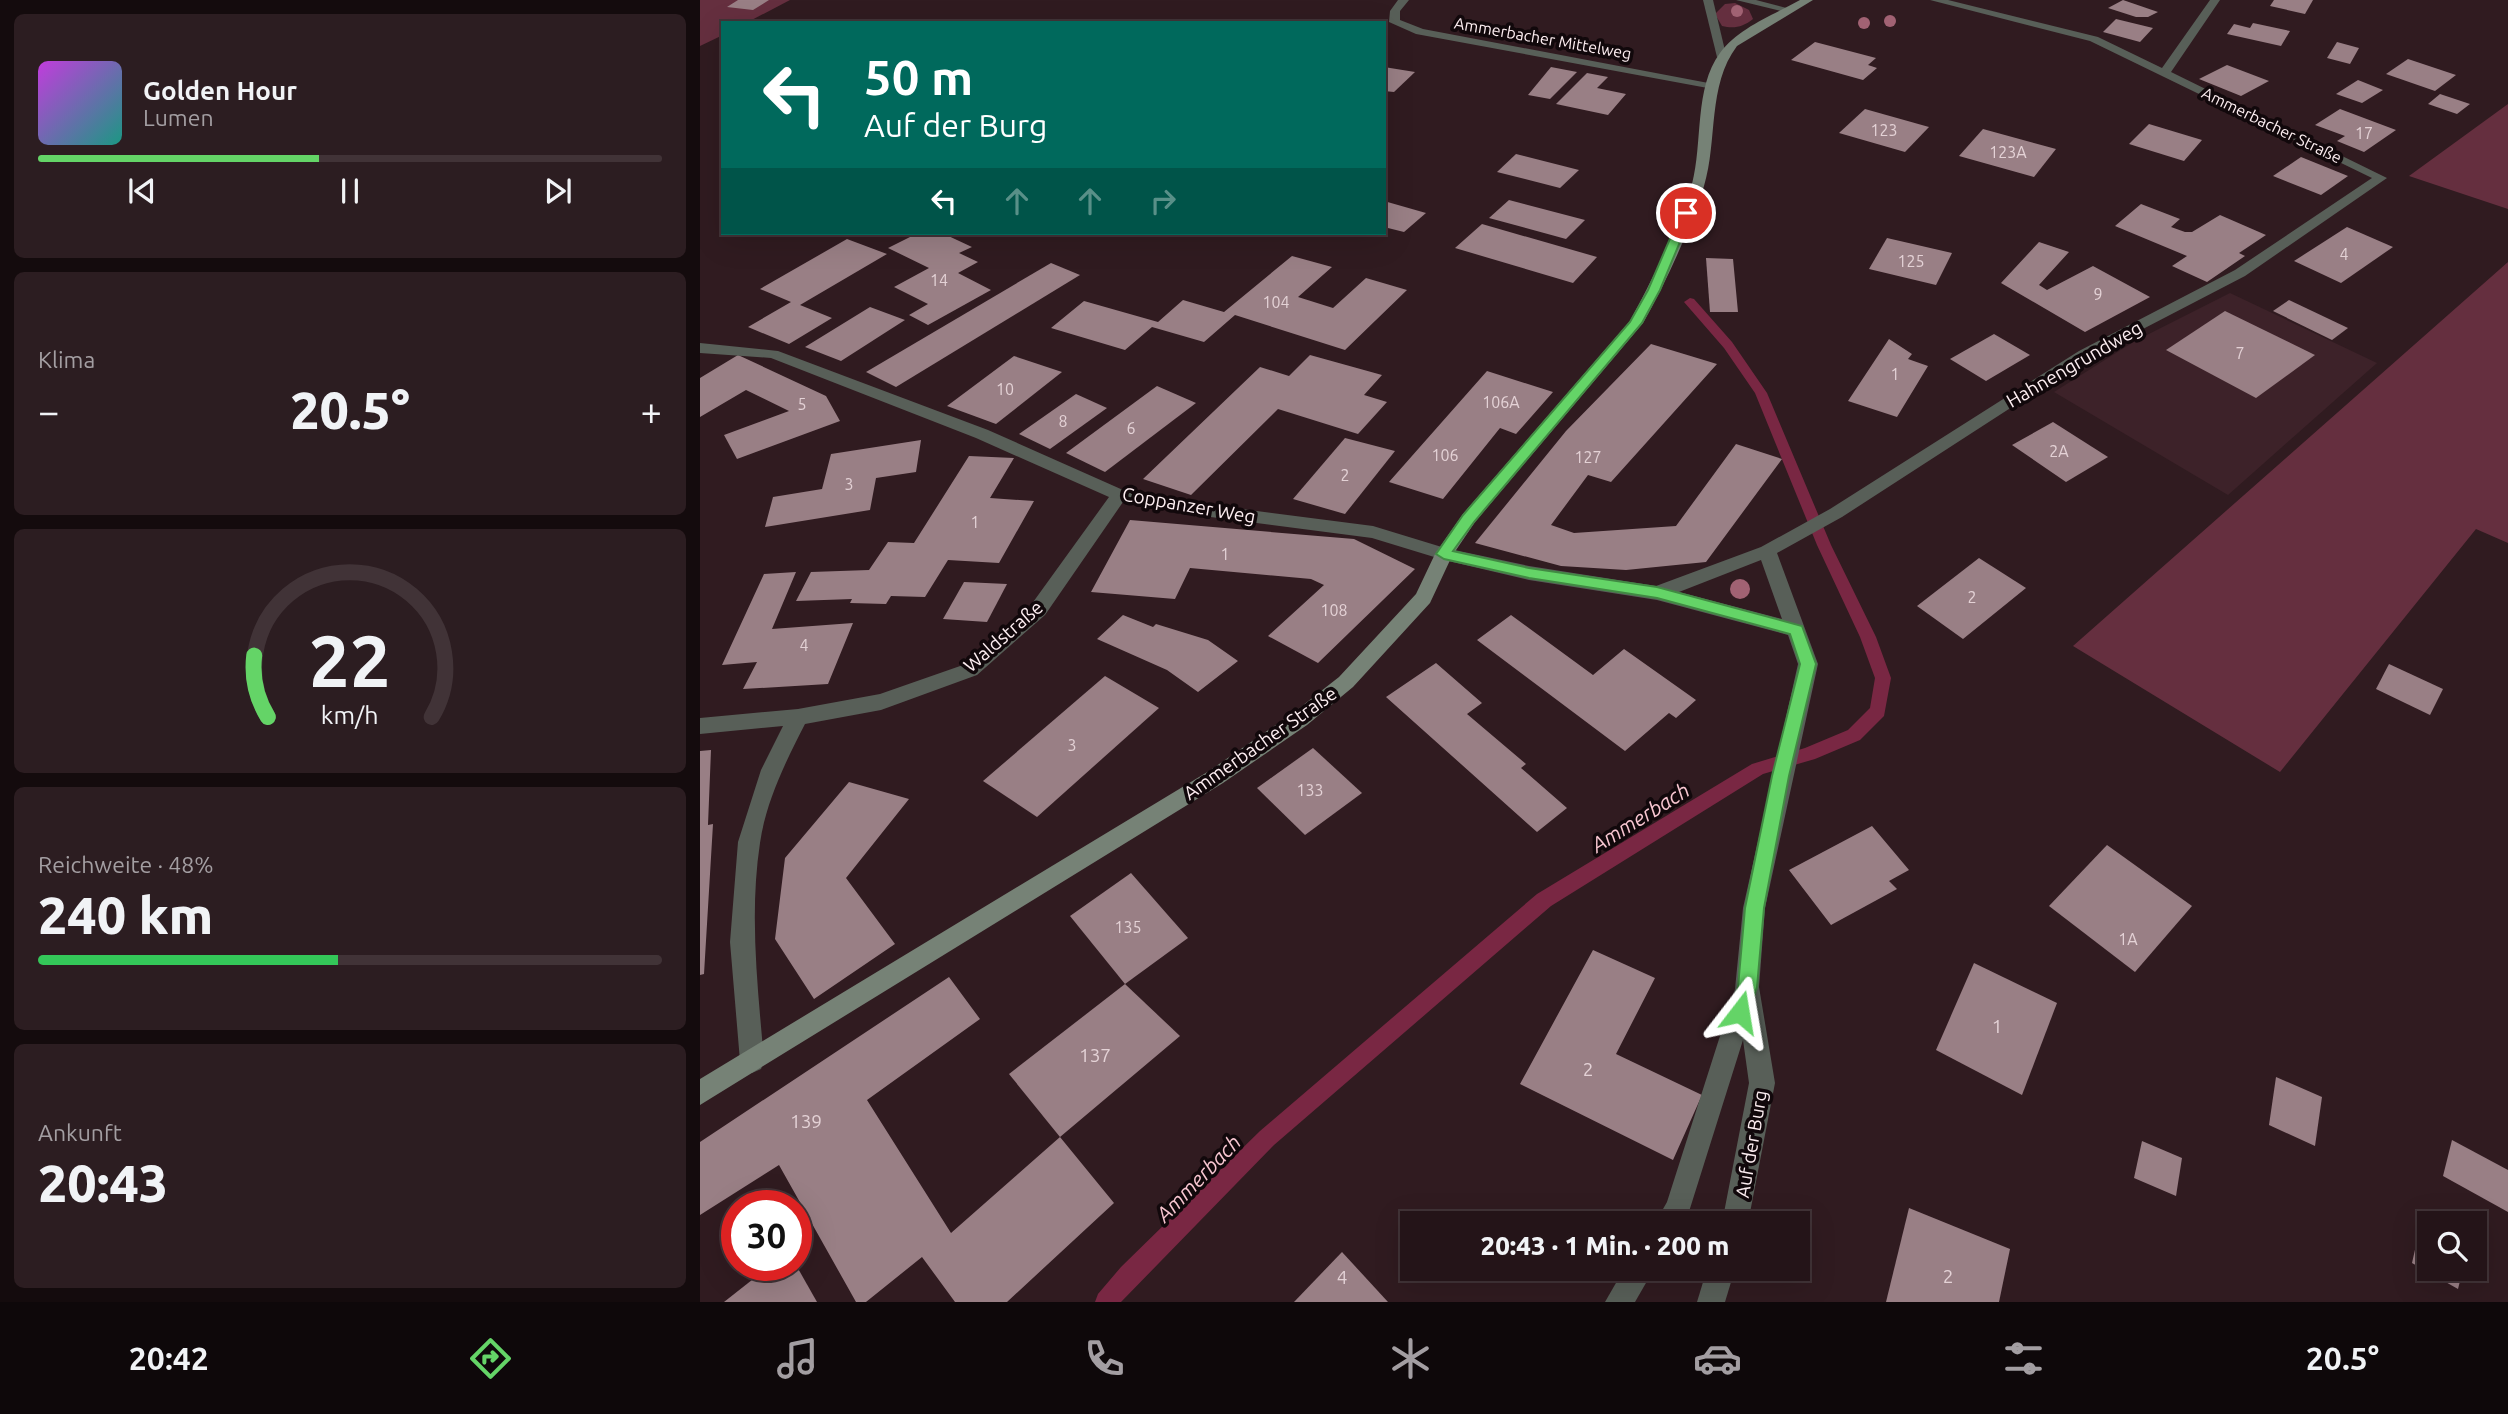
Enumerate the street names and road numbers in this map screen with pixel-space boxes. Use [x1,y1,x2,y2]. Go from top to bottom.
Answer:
street label: Ammerbacher Mittelweg [1453,14,1633,62]
street label: Ammerbacher Straße [2199,83,2345,167]
street label: Hahnengrundweg [2002,316,2146,412]
street label: Coppanzer Weg [1121,482,1257,528]
street label: Waldstraße [959,596,1047,676]
street label: Ammerbacher Straße [1179,682,1341,804]
street label: Auf der Burg [1731,1088,1771,1200]

